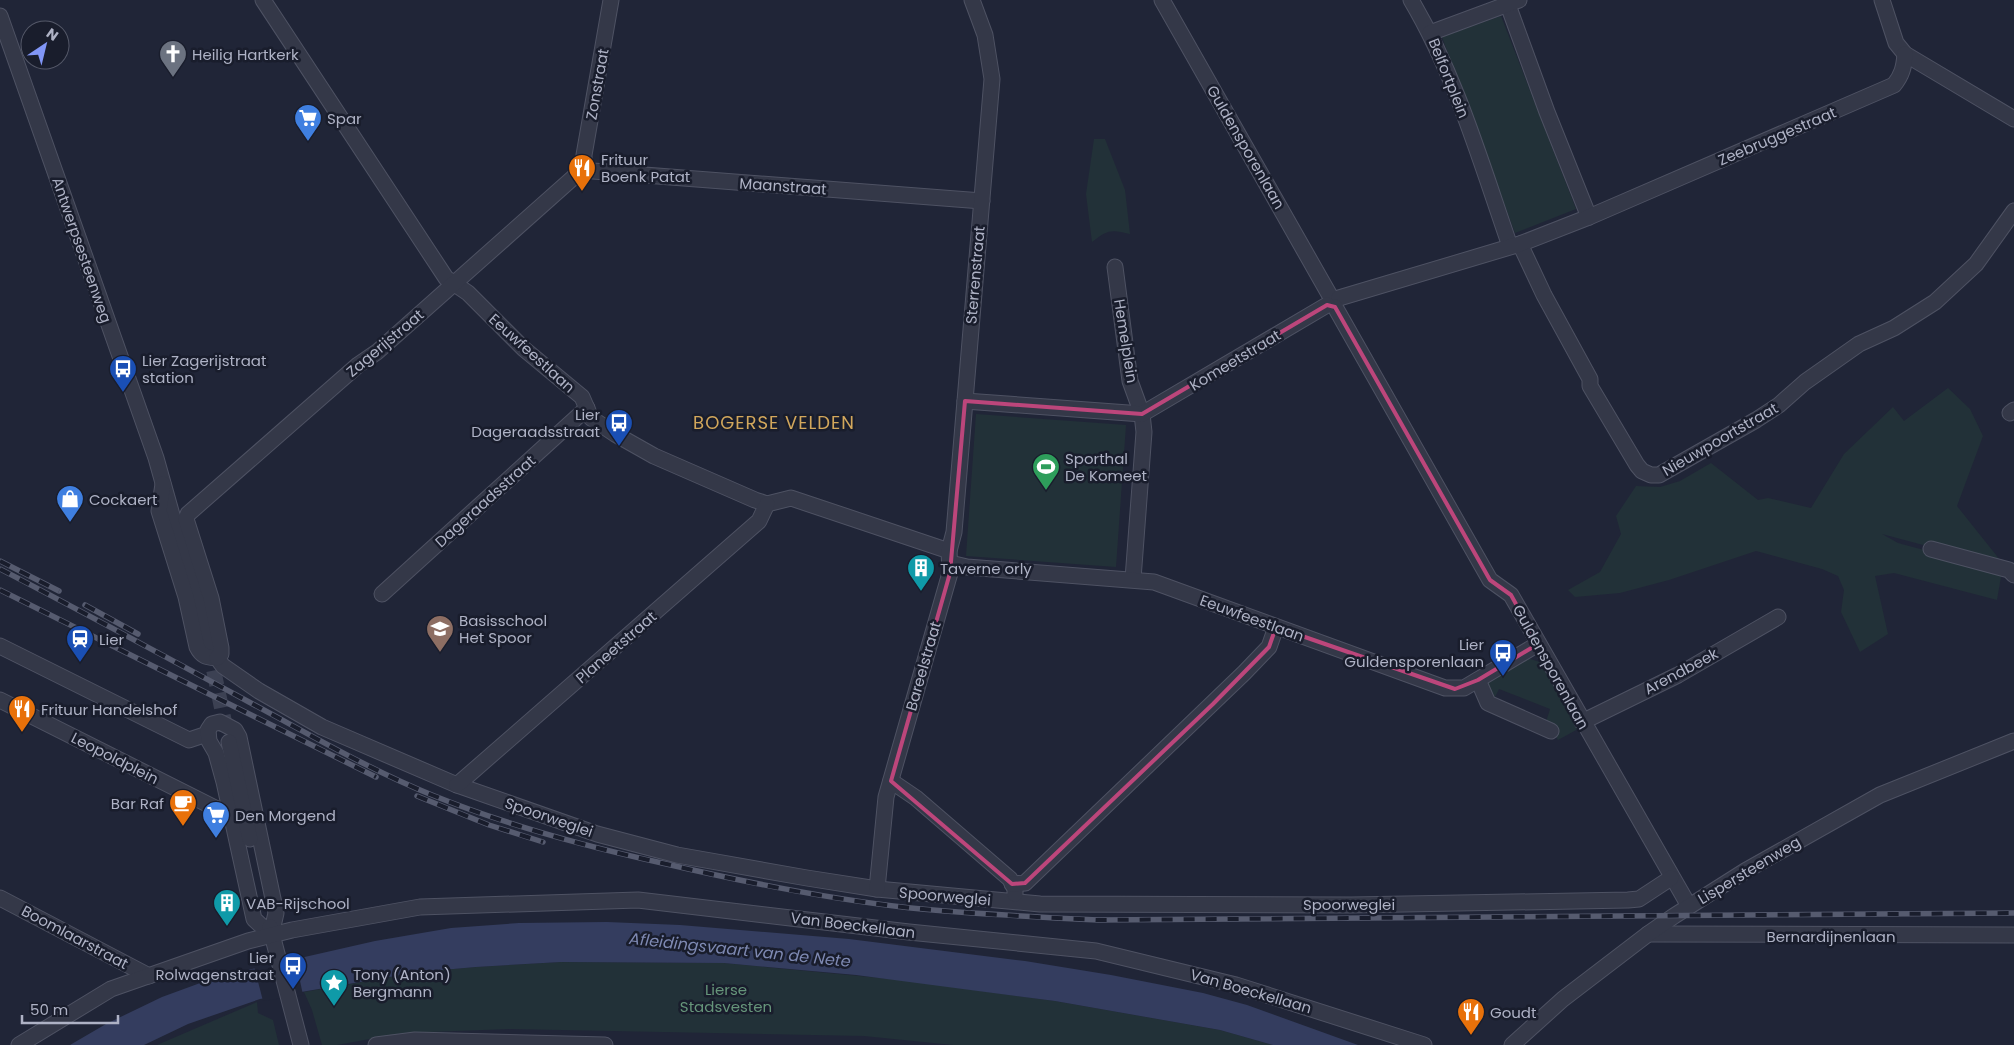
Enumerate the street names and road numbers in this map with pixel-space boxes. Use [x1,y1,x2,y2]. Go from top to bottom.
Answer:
street label: Belfortplein [1423,35,1475,121]
street label: Zonstraat [580,47,614,121]
street label: Guldensporenlaan [1202,81,1290,213]
street label: Zeebruggestraat [1715,102,1839,170]
street label: Maanstraat [739,172,827,200]
street label: Antwerpsesteenweg [47,174,117,326]
street label: Sterrenstraat [960,225,990,325]
street label: Hemelplein [1109,298,1143,384]
street label: Zagerijstraat [342,304,428,382]
street label: Eeuwfeestlaan [484,309,580,397]
street label: Komeetstraat [1186,325,1284,395]
street label: Nieuwpoortstraat [1658,397,1782,481]
street label: Dageraadsstraat [430,450,540,552]
street label: Eeuwfeestlaan [1197,589,1307,647]
street label: Guldensporenlaan [1508,601,1594,733]
street label: Planeetstraat [571,606,661,688]
street label: Bareelstraat [900,619,946,713]
street label: Arendbeek [1640,643,1722,699]
street label: Leopoldplein [68,727,162,789]
street label: Spoorweglei [502,792,596,842]
street label: Lispersteenweg [1694,831,1804,909]
street label: Spoorweglei [898,882,992,910]
street label: Spoorweglei [1303,894,1395,915]
street label: Boomlaarstraat [18,900,132,974]
street label: Van Boeckellaan [790,907,916,943]
street label: Bernardijnenlaan [1766,926,1896,947]
street label: Van Boeckellaan [1188,964,1314,1018]

